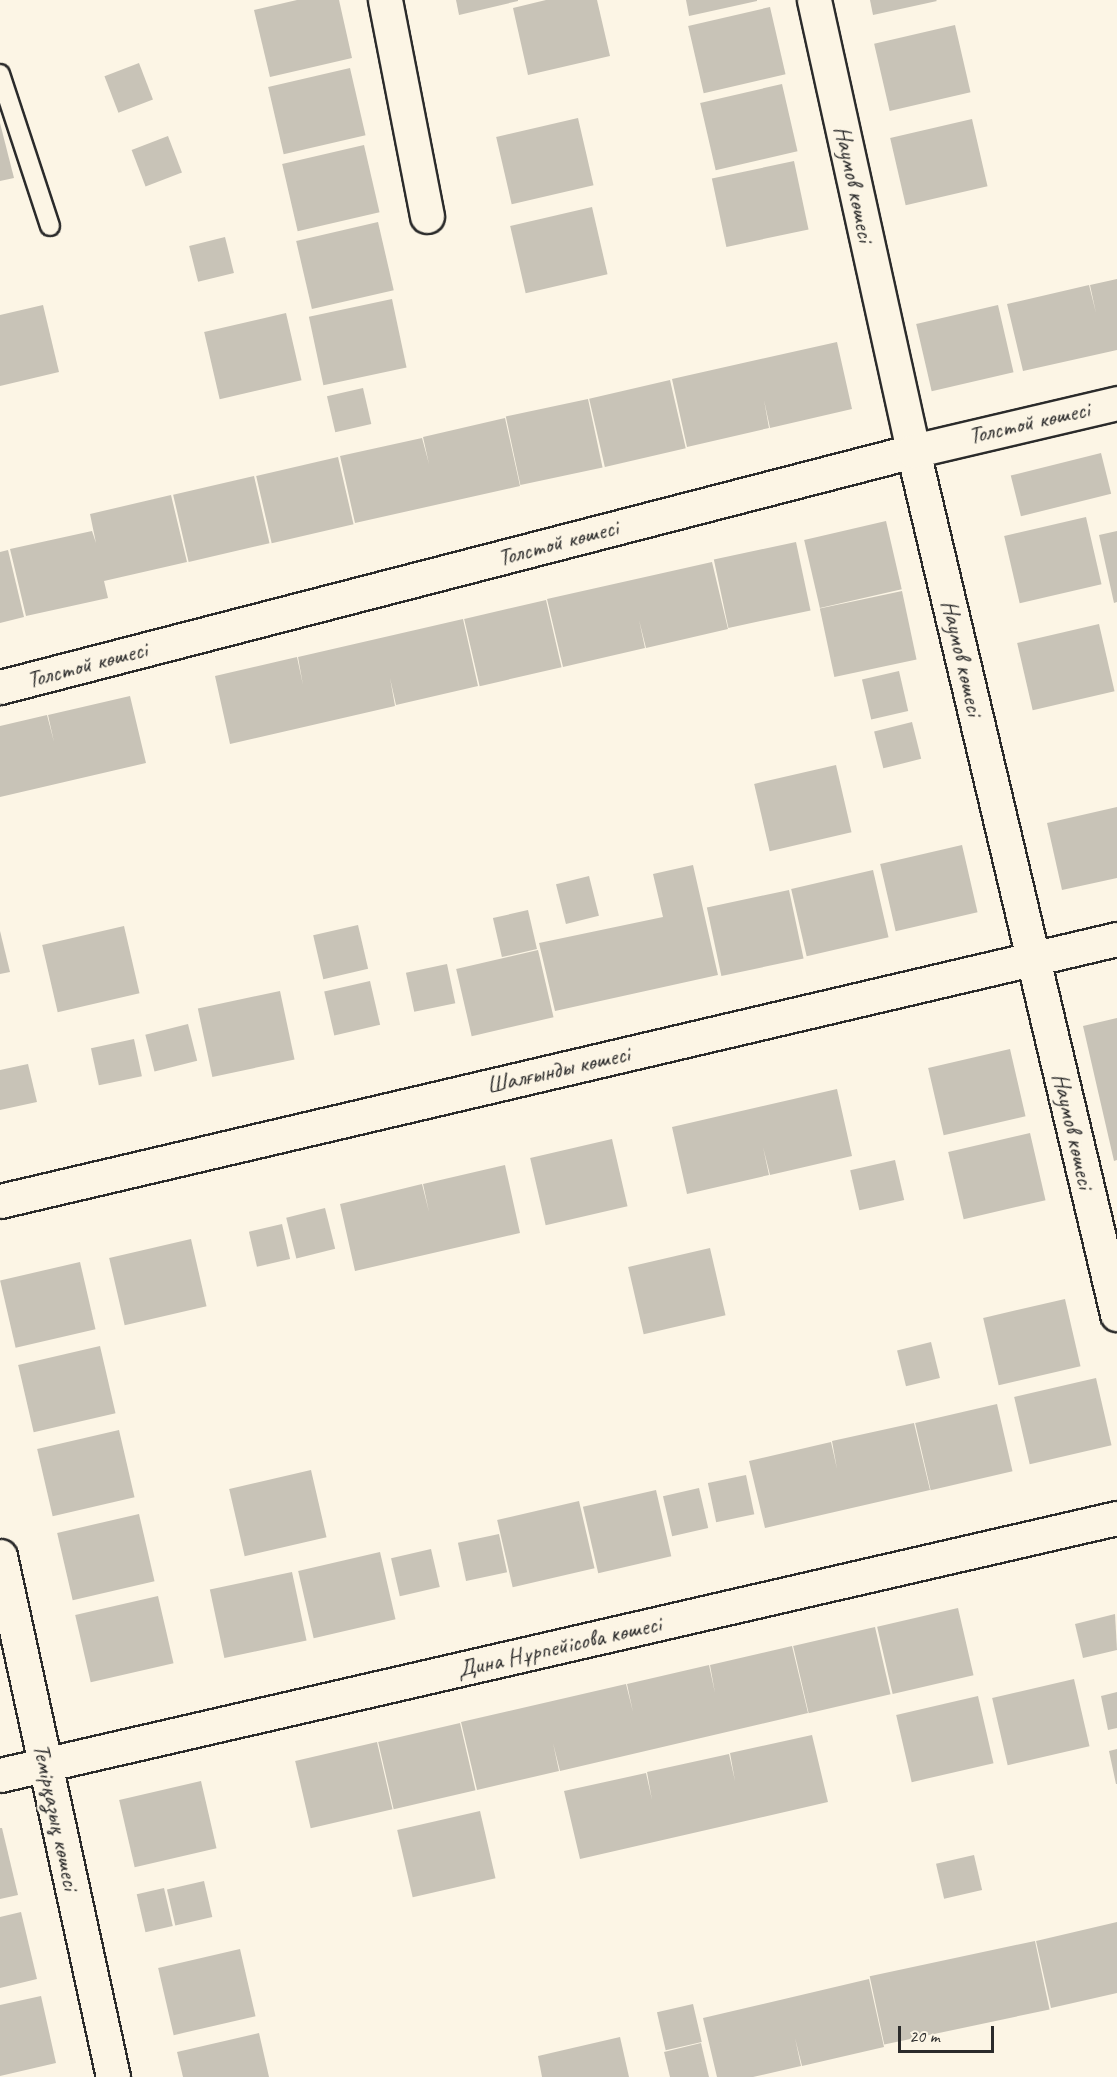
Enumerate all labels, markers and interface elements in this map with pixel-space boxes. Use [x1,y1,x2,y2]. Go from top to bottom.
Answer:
street label: Наумов көшесі [828,123,880,245]
street label: Толстой көшесі [966,395,1092,451]
street label: Толстой көшесі [495,513,621,573]
street label: Наумов көшесі [935,597,989,719]
street label: Толстой көшесі [24,635,150,695]
street label: Шалғынды көшесі [484,1040,632,1100]
street label: Наумов көшесі [1046,1070,1100,1192]
street label: Дина Нұрпейісова көшесі [454,1610,664,1684]
street label: Темірқазық көшесі [26,1741,86,1893]
scale bar [901,2014,997,2052]
text: 20 m [909,2025,940,2047]

